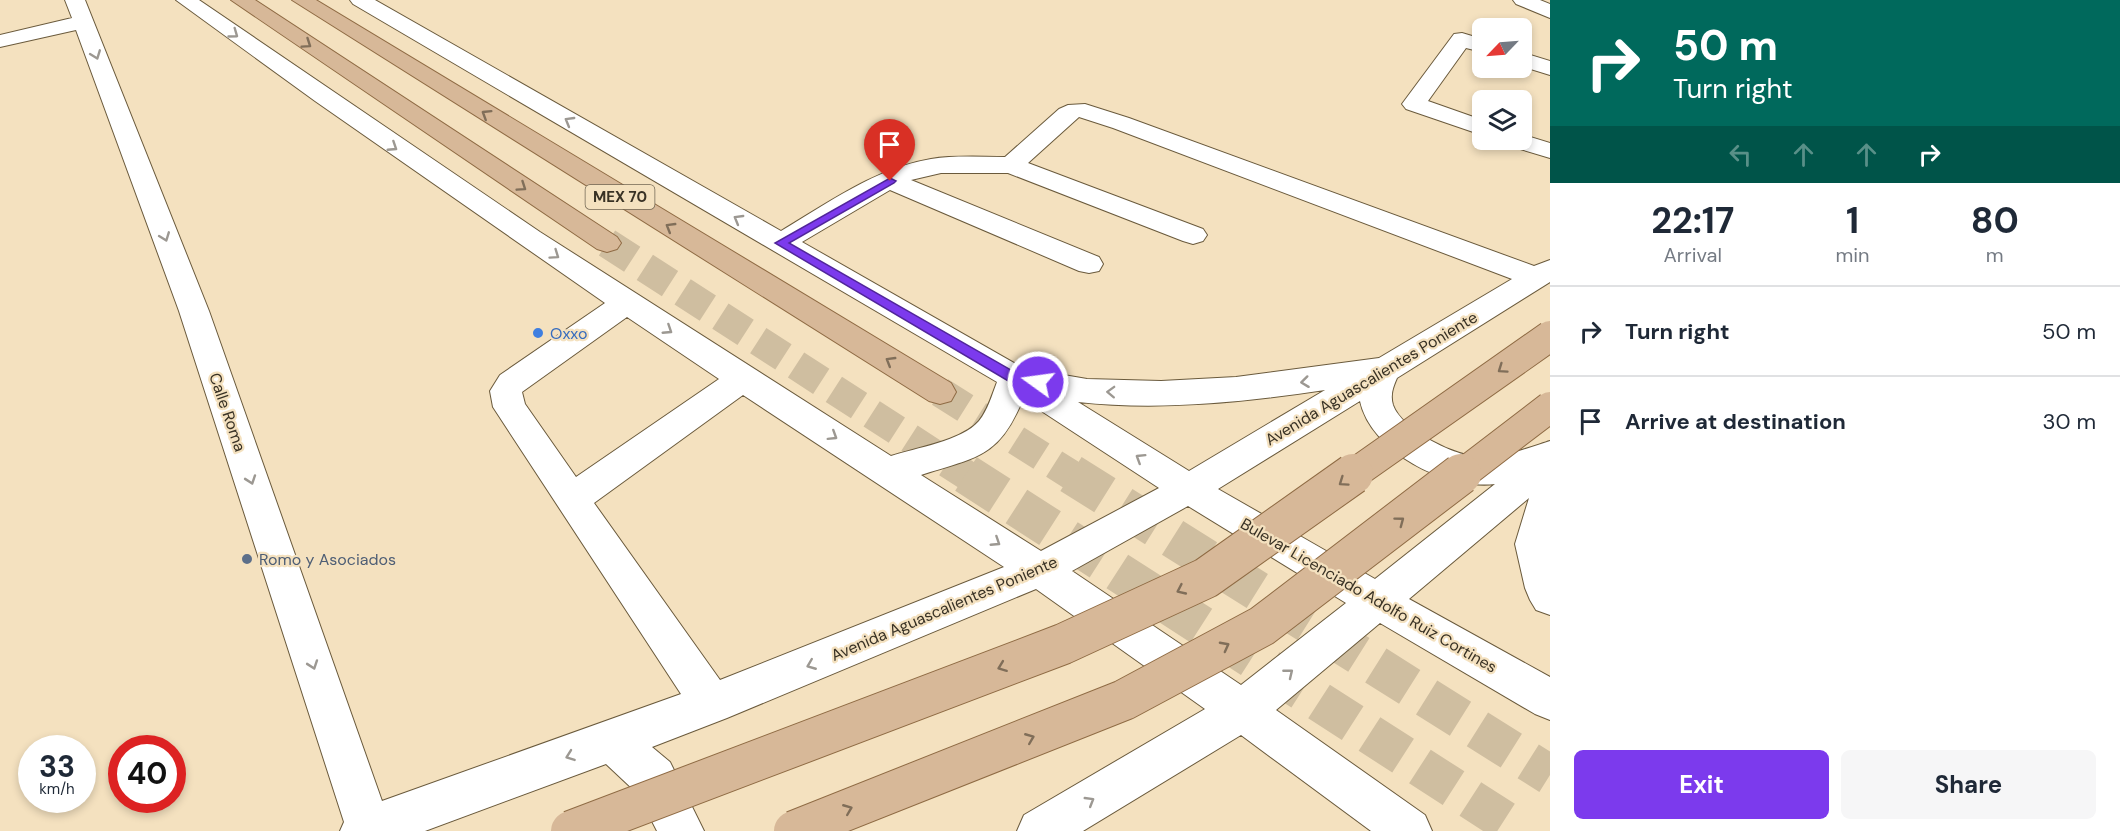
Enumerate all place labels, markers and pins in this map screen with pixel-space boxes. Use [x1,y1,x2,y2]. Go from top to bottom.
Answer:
pin [864,119,915,181]
place label: Oxxo [550,323,587,344]
marker: Oxxo [531,326,545,340]
place label: Romo y Asociados [259,549,396,570]
marker: Romo y Asociados [240,552,254,566]

